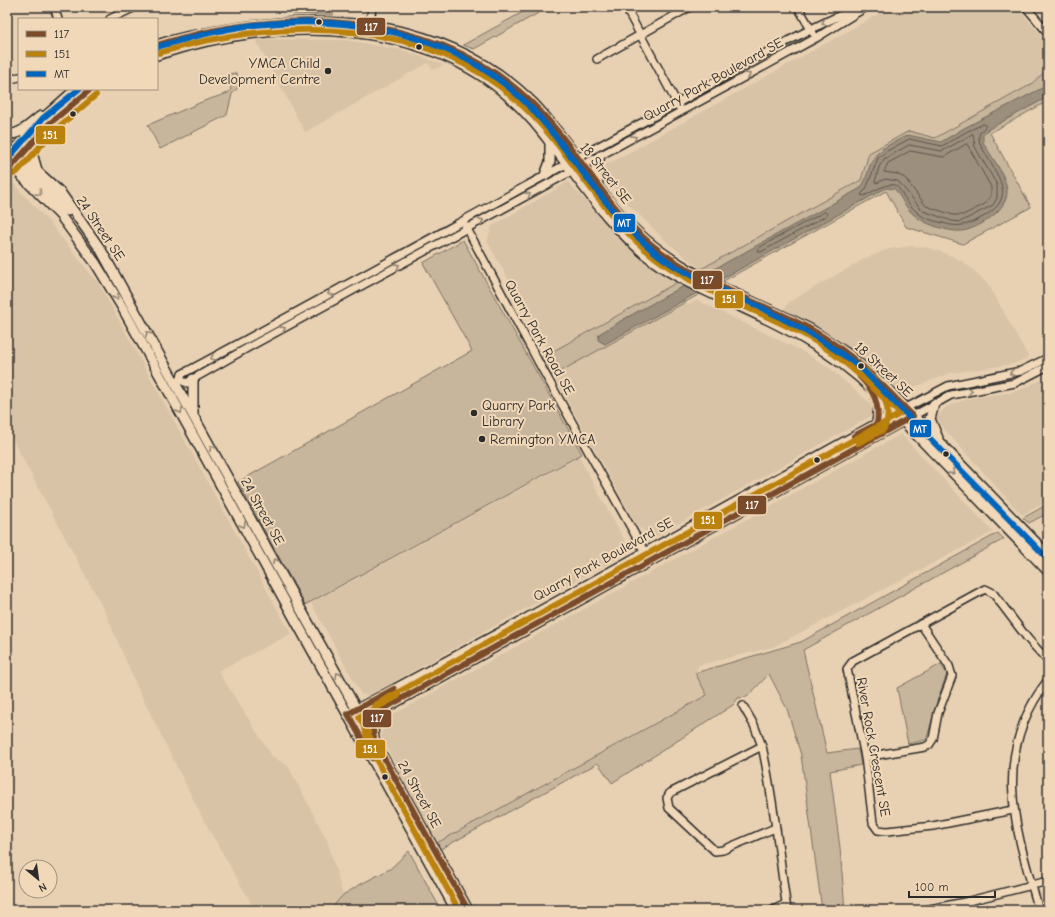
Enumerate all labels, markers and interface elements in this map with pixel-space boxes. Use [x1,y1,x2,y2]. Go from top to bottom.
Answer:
unlabelled marker [314,17,324,27]
line badge: 117 [356,17,386,36]
legend [18,18,158,90]
one-way arrow [821,18,829,26]
text: 117 [364,21,378,34]
text: 117 [54,27,70,41]
street label: Quarry Park Boulevard SE [640,34,786,125]
unlabelled marker [414,42,424,52]
text: 151 [54,47,70,61]
place label: YMCA Child Development Centre [199,55,320,88]
marker: YMCA Child Development Centre [323,66,333,76]
text: MT [54,67,70,81]
one-way arrow [744,73,751,80]
unlabelled marker [68,109,78,119]
line badge: 151 [35,125,66,145]
text: 151 [43,129,57,142]
one-way arrow [630,135,637,142]
street label: 18 Street SE [576,139,635,207]
one-way arrow [34,188,42,196]
one-way arrow [524,192,532,199]
street label: 24 Street SE [73,193,128,264]
line badge: MT [613,213,636,233]
text: MT [617,217,631,230]
one-way arrow [476,218,484,225]
one-way arrow [393,264,401,271]
line badge: 117 [692,270,723,290]
text: 117 [700,274,714,287]
street label: Quarry Park Road SE [501,277,578,398]
one-way arrow [327,288,334,295]
line badge: 151 [714,290,744,309]
one-way arrow [112,293,119,300]
text: 151 [722,293,736,306]
one-way arrow [279,326,286,333]
one-way arrow [146,331,153,338]
street label: 18 Street SE [851,338,916,401]
one-way arrow [210,353,217,360]
unlabelled marker [856,361,866,371]
one-way arrow [1009,369,1016,377]
one-way arrow [967,387,973,396]
place label: Quarry Park Library [482,397,555,430]
one-way arrow [175,407,182,414]
marker: Quarry Park Library [469,408,479,418]
line badge: MT [909,419,932,438]
text: MT [913,423,927,436]
place label: Remington YMCA [490,431,595,448]
marker: Remington YMCA [477,434,487,444]
one-way arrow [209,445,216,452]
unlabelled marker [941,449,951,459]
unlabelled marker [812,455,822,465]
one-way arrow [947,467,955,475]
street label: 24 Street SE [237,474,288,548]
line badge: 117 [737,495,767,515]
text: 117 [745,499,759,512]
line badge: 151 [693,511,723,530]
street label: Quarry Park Boulevard SE [530,514,676,605]
text: 151 [701,514,715,527]
one-way arrow [238,521,245,528]
one-way arrow [272,558,279,566]
one-way arrow [335,672,342,679]
street label: River Rock Crescent SE [853,676,894,818]
line badge: 117 [362,709,392,728]
text: 117 [370,712,384,725]
line badge: 151 [355,739,386,759]
text: 151 [363,743,377,756]
street label: 24 Street SE [394,757,445,831]
unlabelled marker [380,772,390,782]
north arrow [18,859,58,899]
scale bar [909,873,995,899]
text: N [36,880,49,895]
text: 100 m [915,880,948,894]

